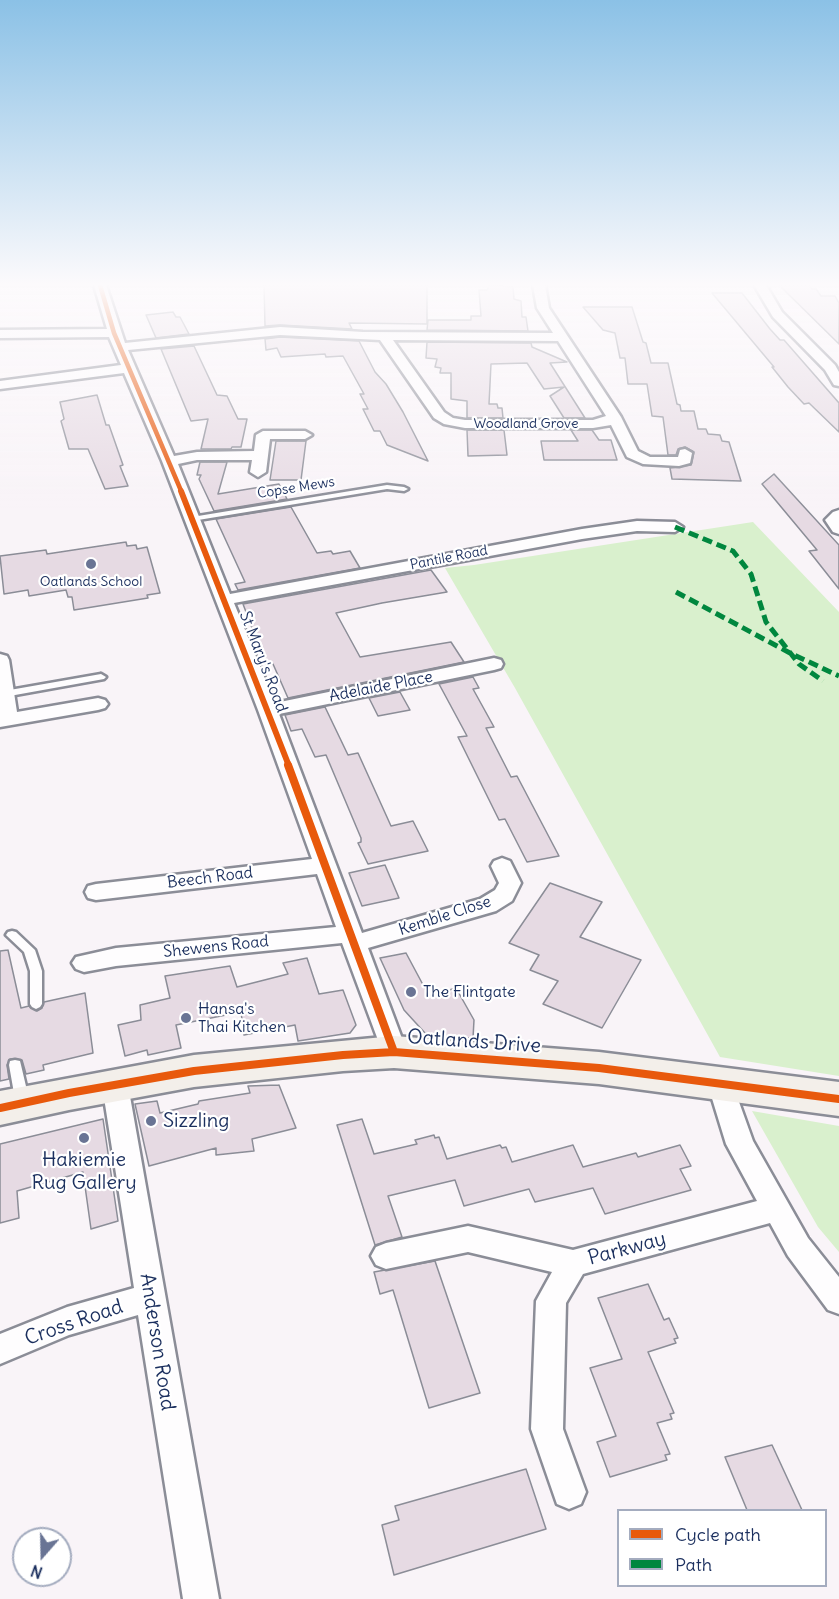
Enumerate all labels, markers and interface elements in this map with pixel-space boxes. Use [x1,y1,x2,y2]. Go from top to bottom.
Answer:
street label: Woodland Grove [474,416,578,432]
street label: Copse Mews [256,474,336,502]
street label: Pantile Road [409,542,489,574]
marker: Oatlands School [84,557,98,571]
place label: Oatlands School [40,574,142,590]
street label: St Mary's Road [235,609,291,715]
street label: Adelaide Place [328,668,434,706]
street label: Beech Road [166,863,254,893]
street label: Kemble Close [396,892,494,940]
street label: Shewens Road [162,932,270,962]
place label: The Flintgate [423,982,516,1002]
marker: The Flintgate [404,985,418,999]
place label: Hansa's Thai Kitchen [198,999,286,1037]
marker: Hansa's Thai Kitchen [179,1011,193,1025]
street label: Oatlands Drive [406,1025,542,1059]
place label: Sizzling [163,1109,229,1133]
marker: Sizzling [144,1114,158,1128]
marker: Hakiemie Rug Gallery [77,1131,91,1145]
place label: Hakiemie Rug Gallery [31,1148,137,1195]
street label: Parkway [585,1227,669,1271]
street label: Anderson Road [134,1272,180,1412]
street label: Cross Road [22,1295,126,1351]
legend [617,1509,827,1587]
text: Cycle path [675,1523,761,1546]
north arrow [12,1527,72,1587]
text: Path [675,1553,712,1576]
text: N [28,1561,45,1583]

